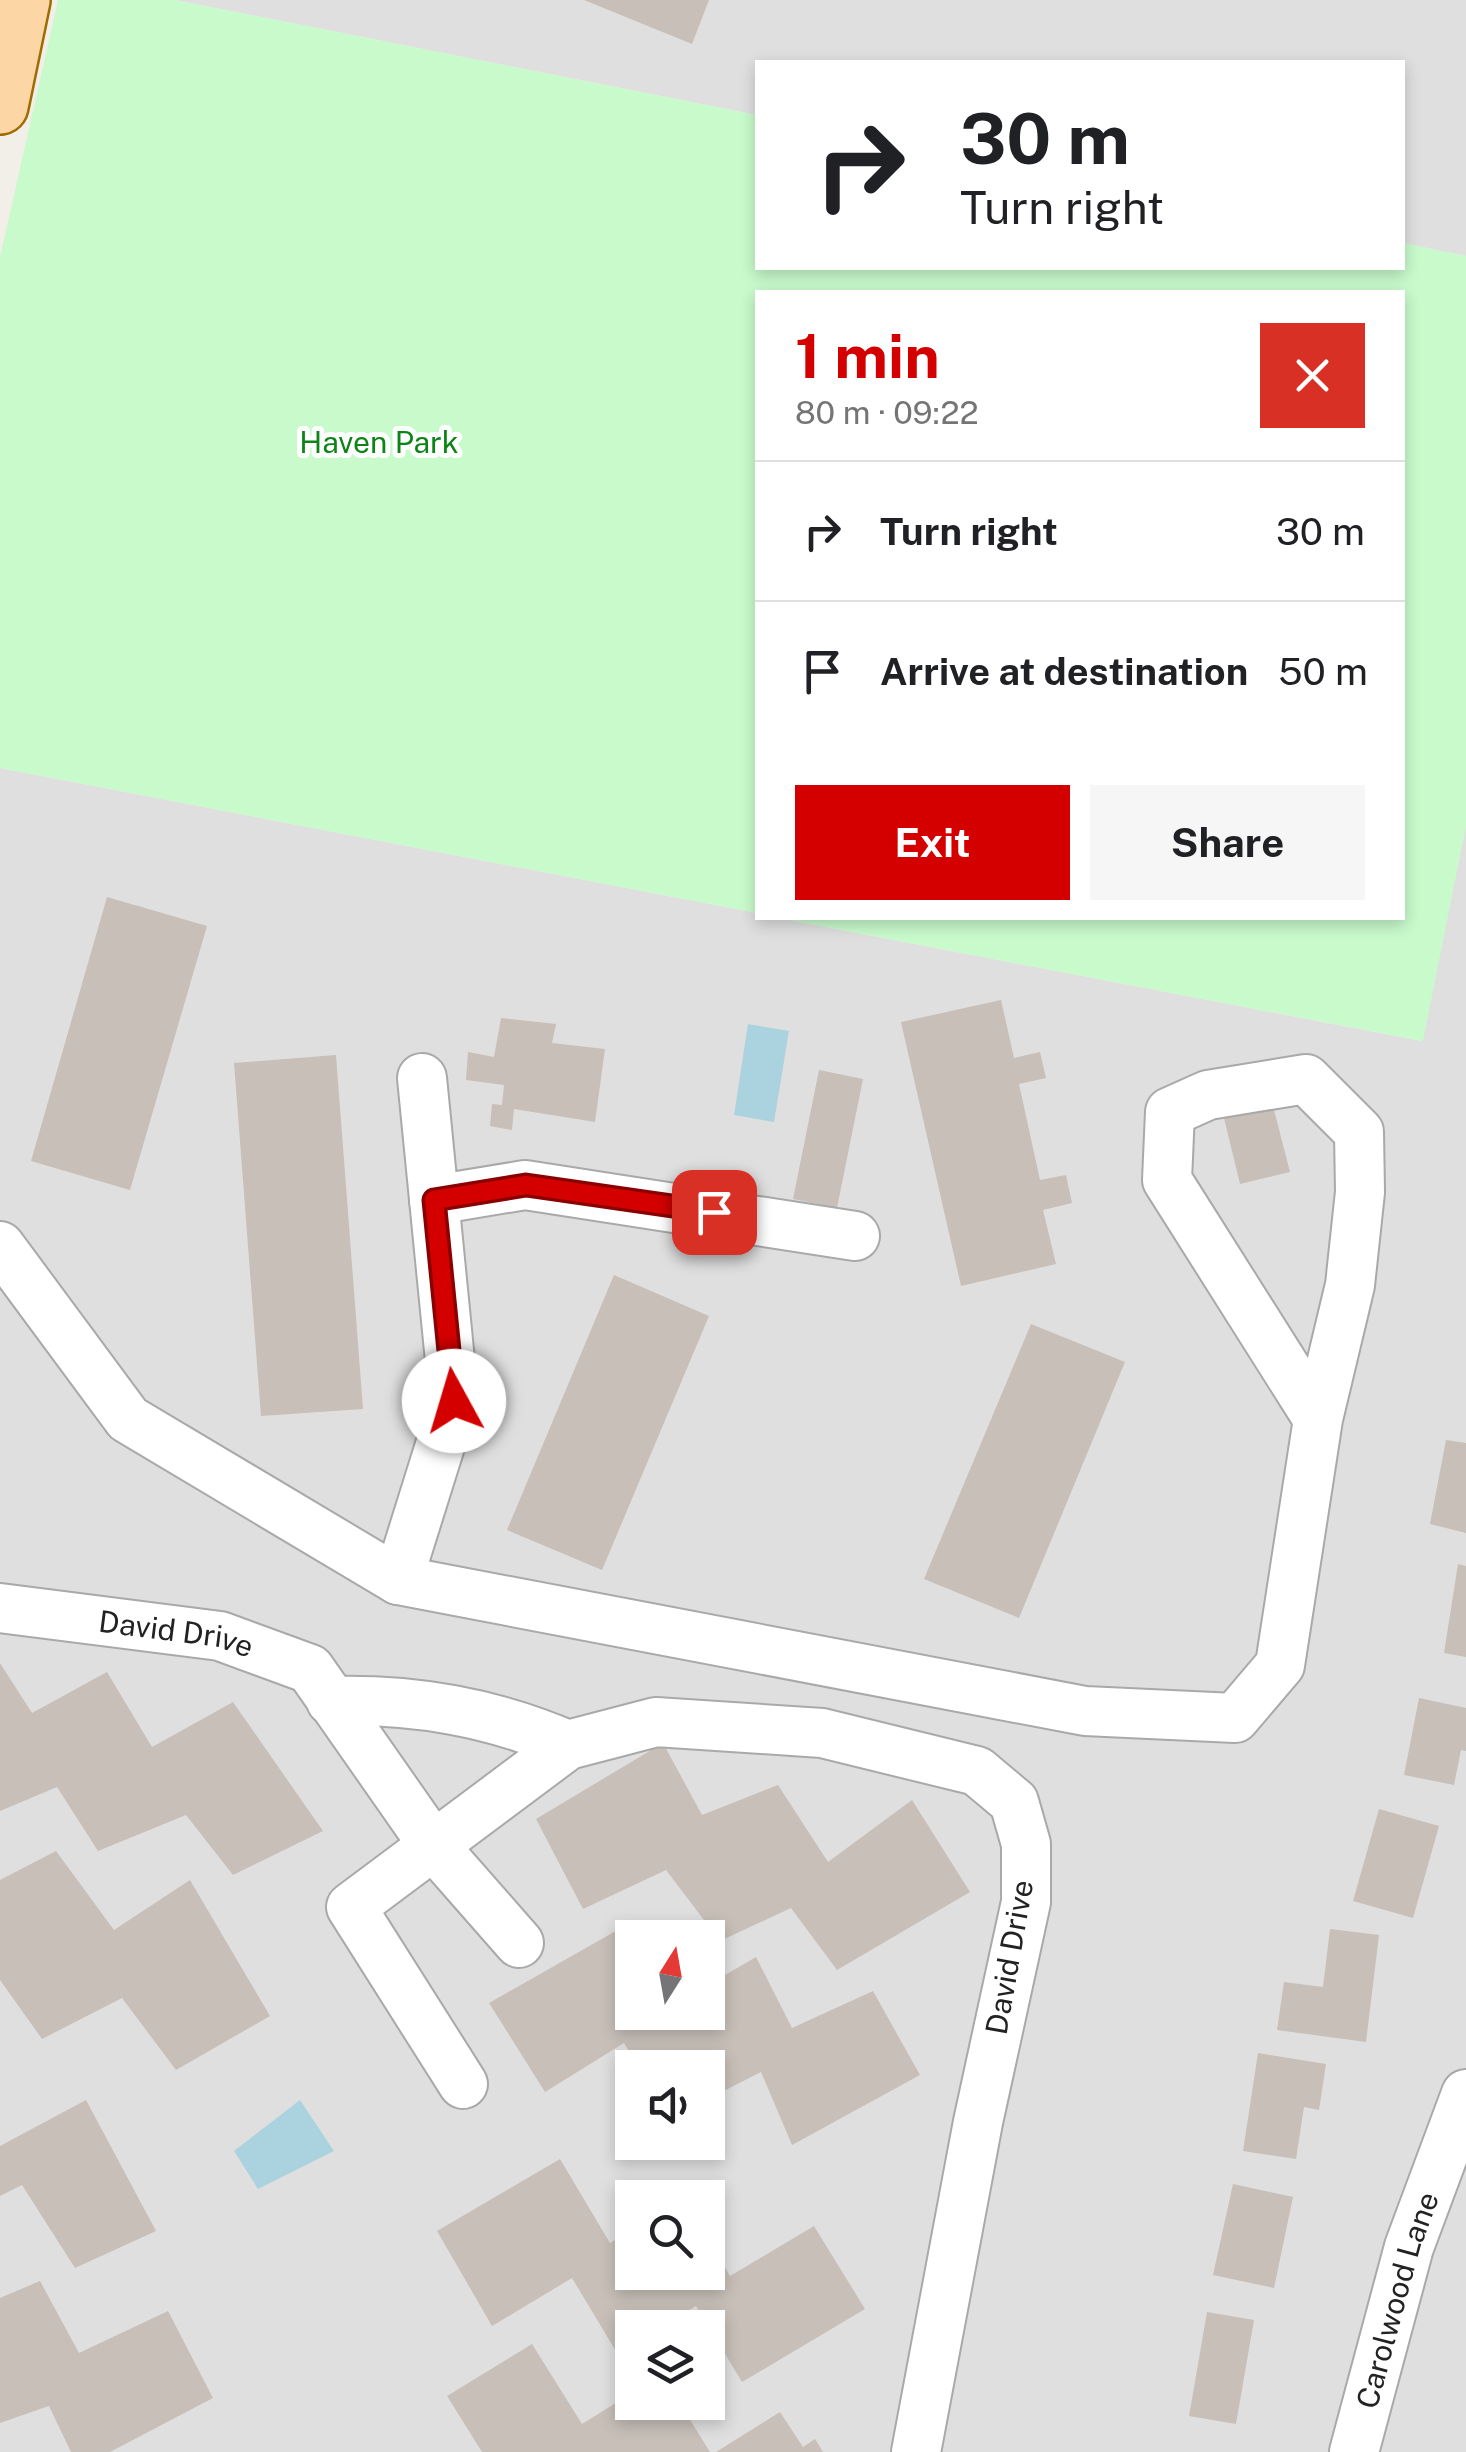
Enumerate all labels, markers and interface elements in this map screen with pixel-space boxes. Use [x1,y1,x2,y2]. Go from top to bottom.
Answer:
text: 30 m [960,97,1130,180]
icon: right [795,100,925,230]
text: Turn right [960,181,1164,234]
text: 1 min [795,321,940,392]
button: close [1260,323,1365,428]
text: 80 m · 09:22 [795,394,979,431]
park label: Haven Park [299,424,459,460]
icon: right [795,504,850,559]
text: Turn right [880,509,1058,554]
text: 30 m [1276,509,1365,554]
icon: arrive [795,644,850,699]
text: Arrive at destination [880,649,1248,694]
text: 50 m [1278,649,1368,694]
button: Exit [795,785,1070,900]
button: Share [1090,785,1365,900]
pin [672,1170,757,1255]
icon: arrive [687,1185,742,1240]
position arrow [402,1349,506,1453]
street label: David Drive [97,1603,259,1665]
street label: David Drive [978,1877,1040,2037]
north arrow [615,1920,725,2030]
map controls [615,1920,725,2420]
button: sound [615,2050,725,2160]
button: search [615,2180,725,2290]
street label: Carolwood Lane [1349,2187,1446,2412]
button: layers [615,2310,725,2420]

